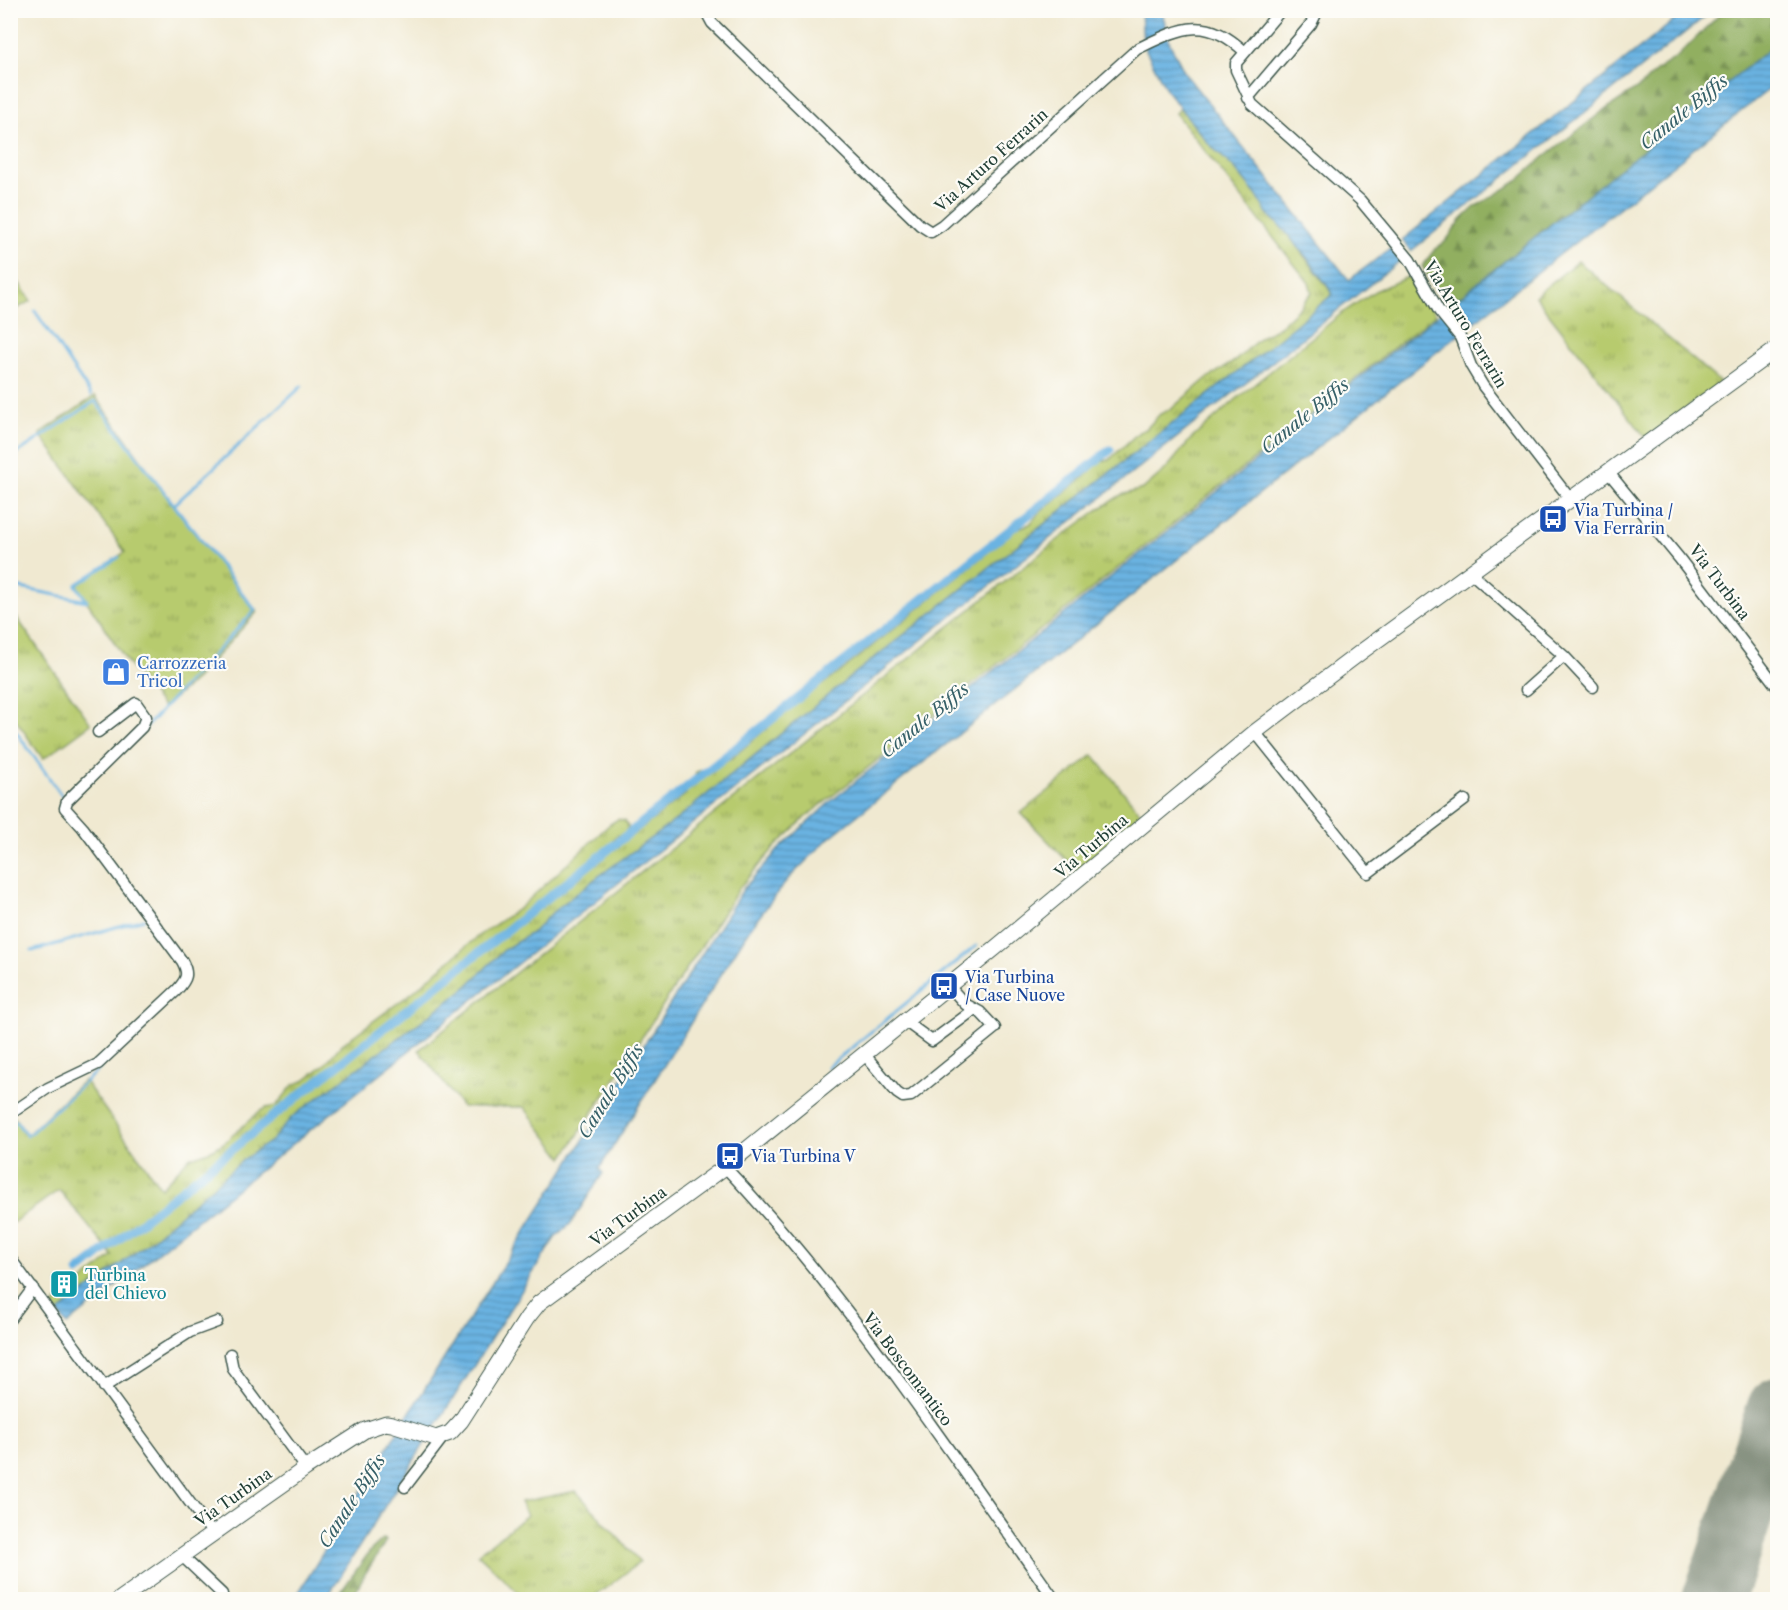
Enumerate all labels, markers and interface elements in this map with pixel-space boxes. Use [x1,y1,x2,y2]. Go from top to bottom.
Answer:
water label: Canale Biffis [1635,70,1733,154]
street label: Via Arturo Ferrarin [930,104,1052,217]
street label: Via Arturo Ferrarin [1420,256,1512,391]
water label: Canale Biffis [1256,374,1354,458]
place label: Via Turbina / Via Ferrarin [1573,500,1674,538]
bus stop icon: Via Turbina / Via Ferrarin [1537,503,1569,535]
street label: Via Turbina [1684,539,1755,624]
place label: Carrozzeria Tricol [137,653,227,691]
shop icon: Carrozzeria Tricol [100,656,132,688]
water label: Canale Biffis [876,678,974,762]
street label: Via Turbina [1050,809,1132,883]
place label: Via Turbina / Case Nuove [964,967,1065,1005]
bus stop icon: Via Turbina / Case Nuove [928,970,960,1002]
water label: Canale Biffis [573,1040,649,1142]
bus stop icon: Via Turbina V [714,1140,746,1172]
place label: Via Turbina V [750,1146,856,1166]
street label: Via Turbina [585,1181,671,1251]
place label: Turbina del Chievo [85,1265,167,1303]
building icon: Turbina del Chievo [48,1268,80,1300]
street label: Via Boscomantico [858,1307,957,1430]
water label: Canale Biffis [314,1450,391,1552]
street label: Via Turbina [190,1463,276,1531]

